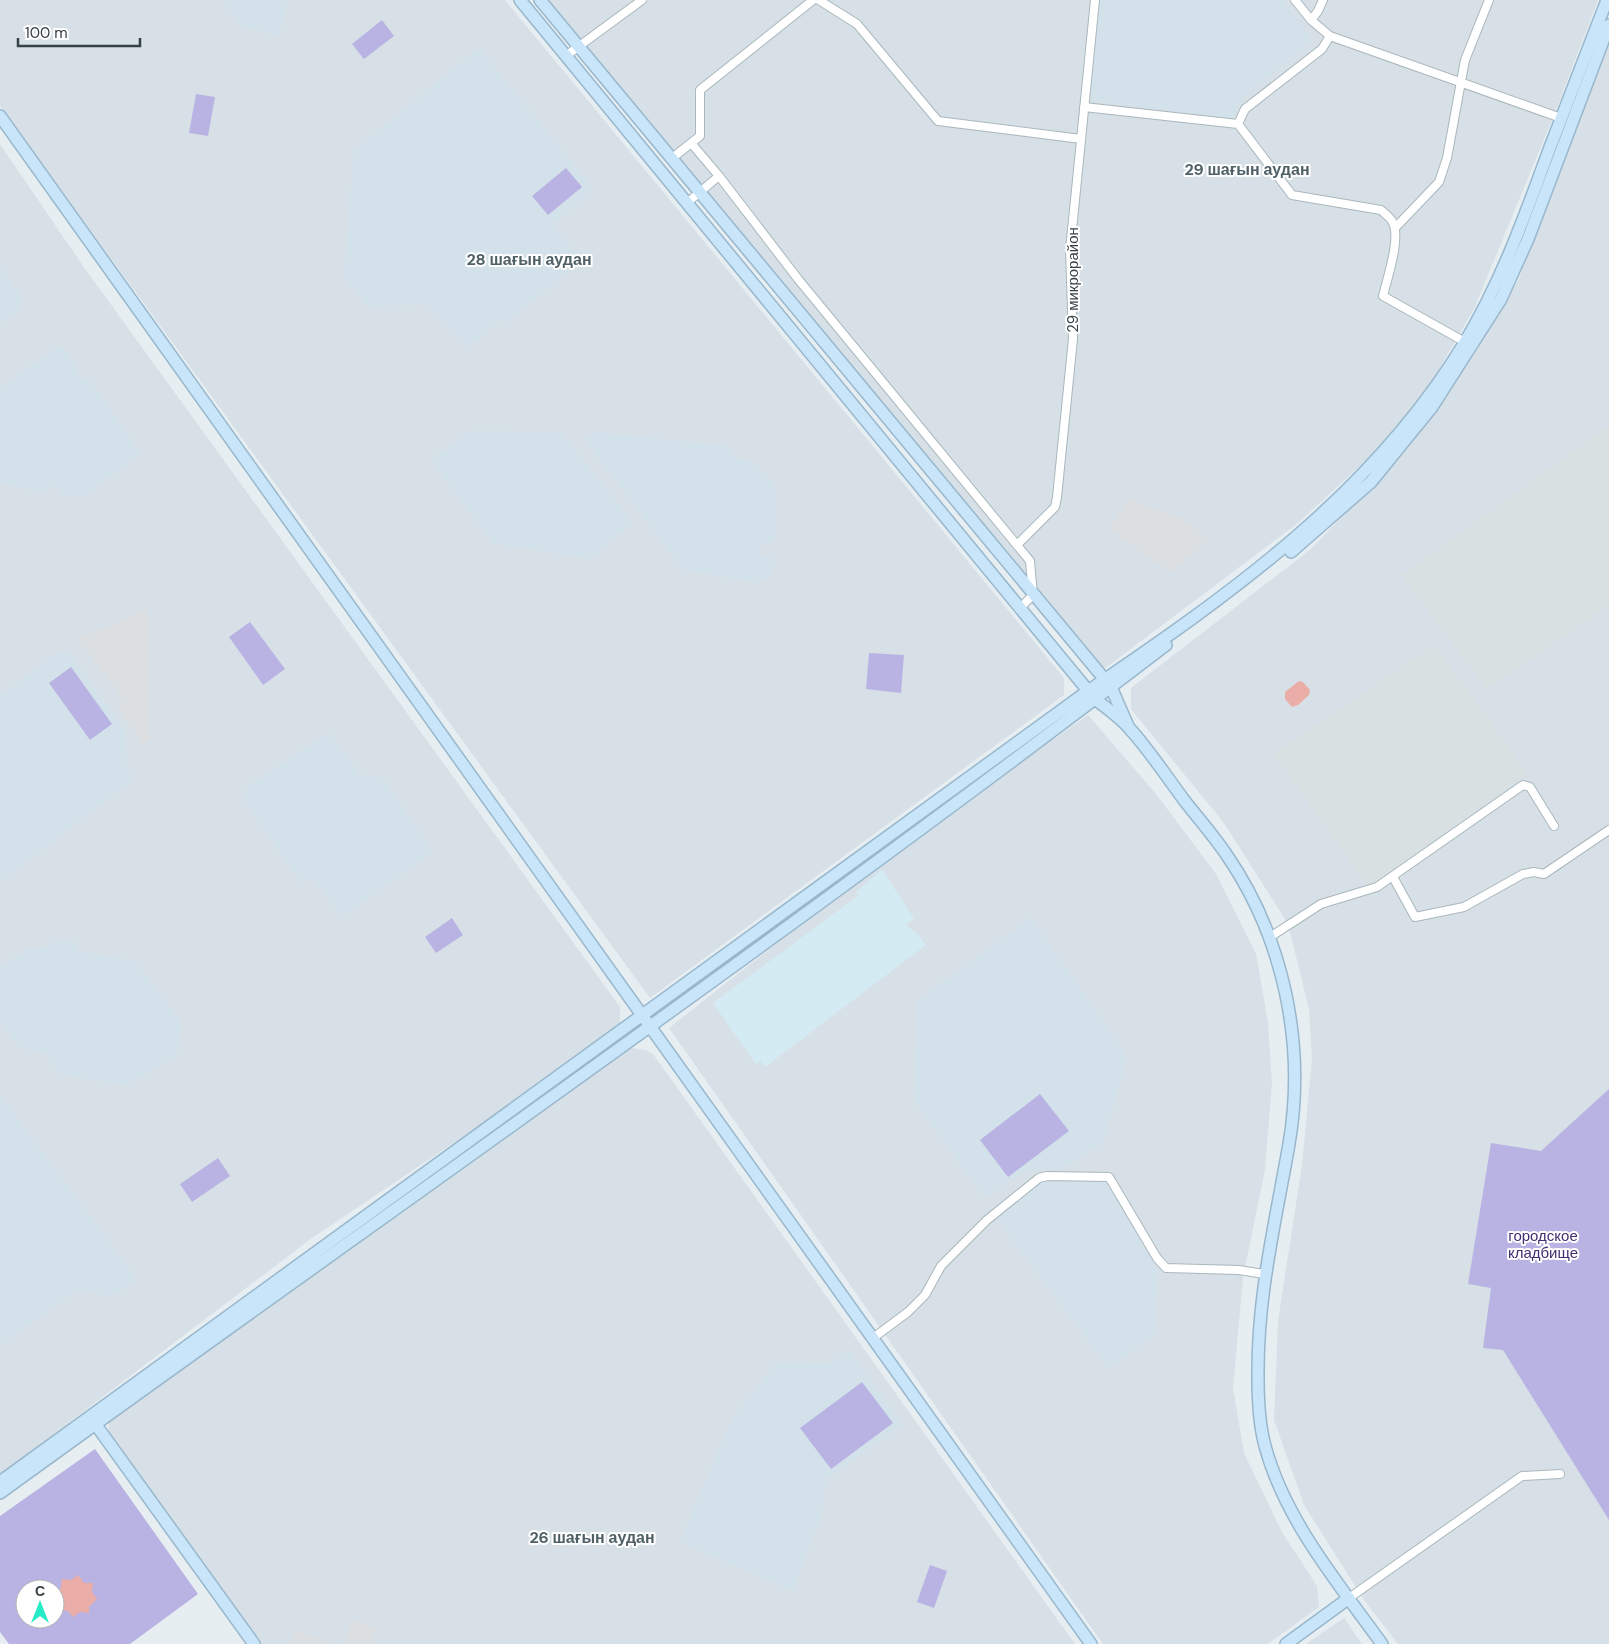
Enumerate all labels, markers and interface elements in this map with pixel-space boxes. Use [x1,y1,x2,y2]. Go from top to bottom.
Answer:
scale bar [18,15,140,47]
text: 100 m [25,23,68,43]
district label: 29 шағын аудан [1184,159,1310,180]
street label: 29 микрорайон [1063,227,1083,333]
district label: 28 шағын аудан [466,249,592,270]
park label: городское кладбище [1508,1226,1578,1263]
district label: 26 шағын аудан [529,1527,655,1548]
north arrow [15,1579,65,1629]
text: С [35,1582,45,1600]

